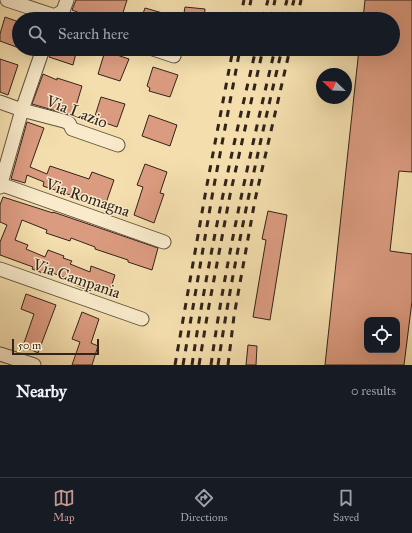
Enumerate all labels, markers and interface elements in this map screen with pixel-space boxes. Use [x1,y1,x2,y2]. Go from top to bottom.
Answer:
search box [12,12,400,56]
icon: search [26,23,48,45]
text: Search here [58,25,129,43]
north arrow [316,68,352,104]
street label: Via Lazio [43,91,110,132]
street label: Via Romagna [42,174,133,222]
street label: Via Campania [30,254,123,302]
map controls [364,317,400,353]
button: locate [364,317,400,353]
scale bar [12,337,99,356]
text: 50 m [18,339,41,352]
text: Nearby [16,381,67,402]
text: 0 results [351,383,396,399]
tab: Map [53,487,75,524]
tab: Directions [180,487,228,524]
tab: Saved [333,487,359,524]

